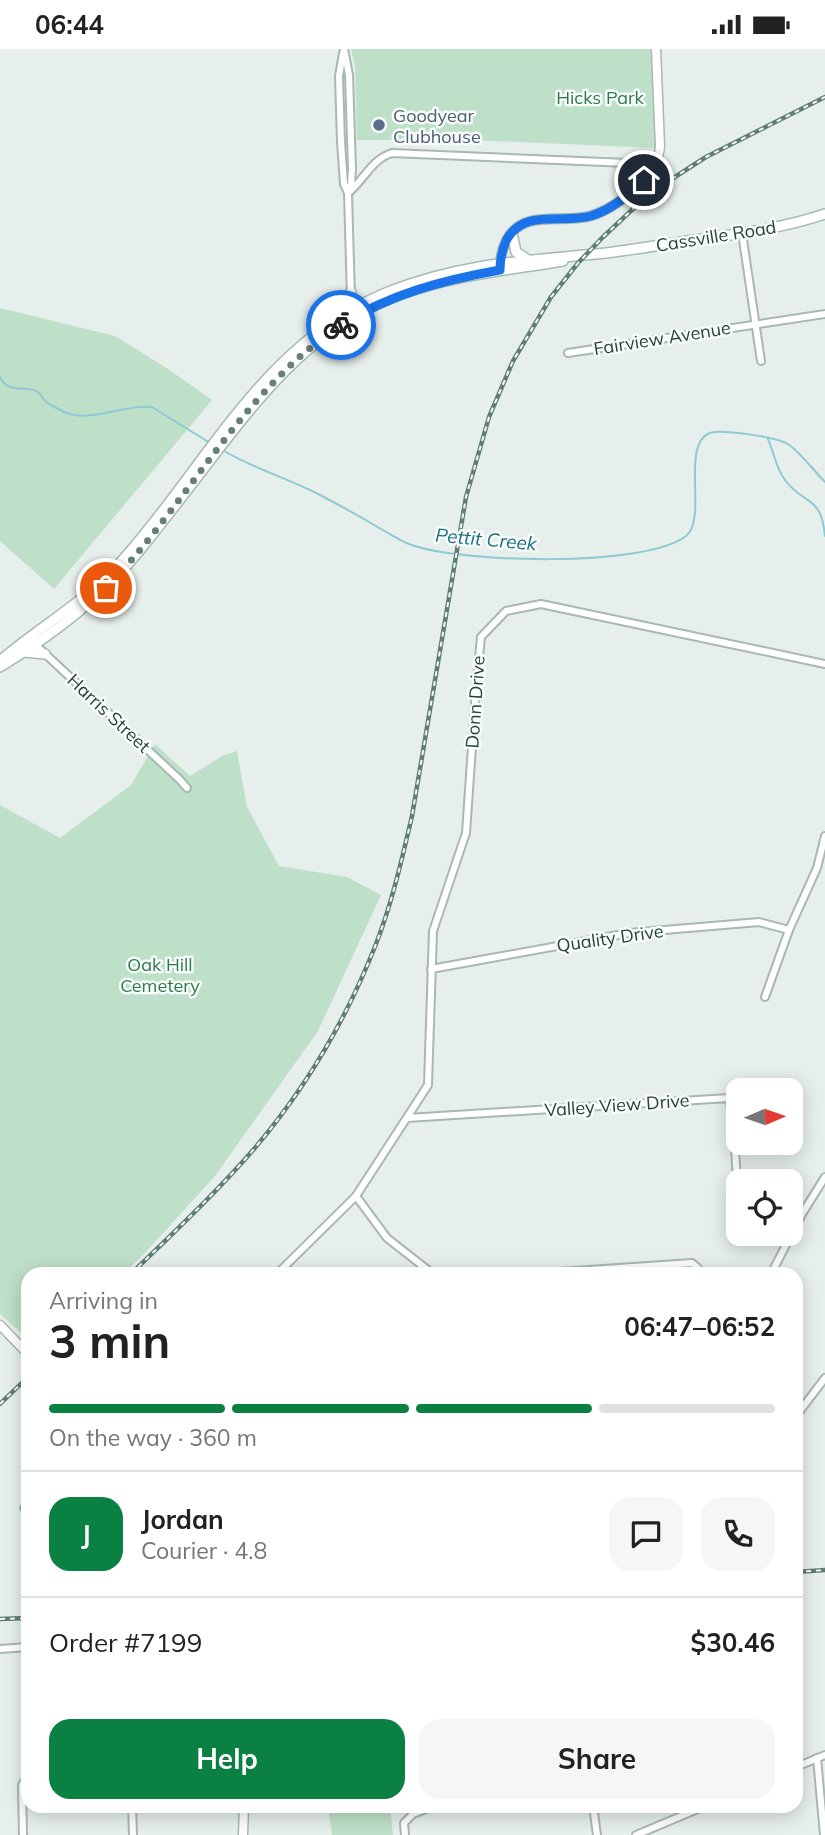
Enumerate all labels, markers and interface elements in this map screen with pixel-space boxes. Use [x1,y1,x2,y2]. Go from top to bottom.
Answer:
text: 06:44 [35,8,104,41]
park label: Hicks Park [556,86,645,109]
place label: Goodyear Clubhouse [393,104,481,148]
marker: Goodyear Clubhouse [371,117,387,133]
pin [614,150,674,210]
icon: home [625,161,663,199]
street label: Cassville Road [654,215,778,257]
courier [306,290,376,360]
icon: bike [322,306,360,344]
street label: Fairview Avenue [592,316,732,360]
water label: Pettit Creek [434,523,539,555]
pin [76,558,136,618]
icon: bag [87,569,125,607]
street label: Donn Drive [460,655,490,749]
street label: Harris Street [63,669,155,757]
street label: Quality Drive [555,919,665,957]
park label: Oak Hill Cemetery [120,953,200,997]
north arrow [726,1078,803,1155]
map controls [726,1078,803,1246]
street label: Valley View Drive [544,1088,690,1122]
button: locate [726,1169,803,1246]
text: Arriving in [49,1286,158,1315]
text: 06:47–06:52 [624,1310,775,1343]
text: 3 min [49,1312,170,1370]
text: On the way · 360 m [49,1423,257,1452]
button: chat [609,1497,683,1571]
button: phone [701,1497,775,1571]
text: Jordan [141,1503,224,1536]
text: J [81,1518,91,1551]
text: Courier · 4.8 [141,1536,267,1565]
text: Order #7199 [49,1626,202,1659]
text: $30.46 [691,1626,775,1659]
button: Help [49,1719,405,1799]
button: Share [419,1719,775,1799]

